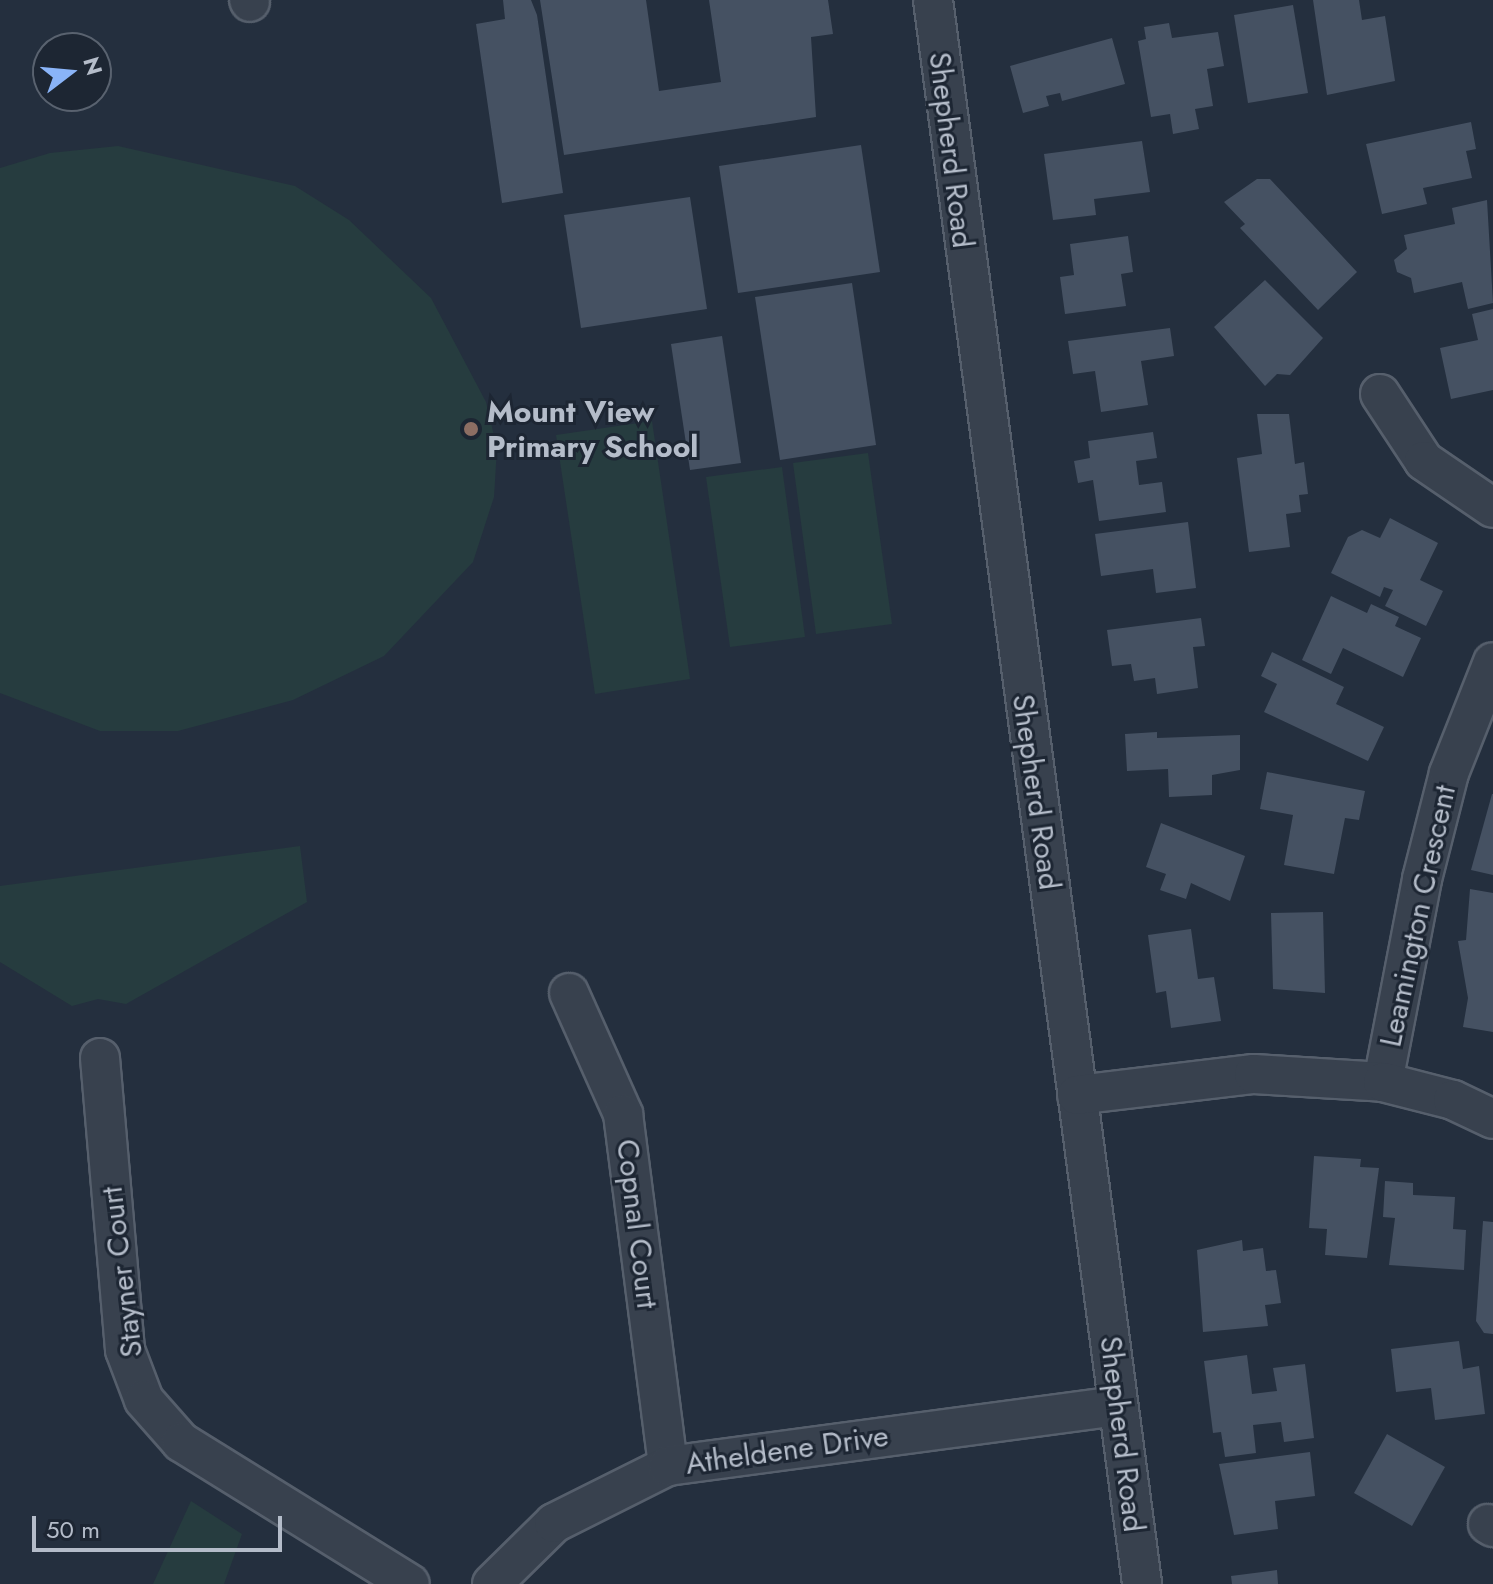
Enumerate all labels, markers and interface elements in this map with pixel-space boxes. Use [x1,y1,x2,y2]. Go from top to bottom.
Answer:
north arrow [32,32,112,112]
street label: Shepherd Road [921,50,981,250]
text: N [75,53,111,79]
place label: Mount View Primary School [487,394,698,464]
marker: Mount View Primary School [462,420,480,438]
street label: Shepherd Road [1004,692,1068,892]
street label: Leamington Crescent [1373,782,1463,1050]
street label: Copnal Court [609,1137,665,1311]
street label: Stayner Court [94,1185,150,1359]
street label: Shepherd Road [1092,1334,1152,1534]
street label: Atheldene Drive [683,1418,891,1482]
scale bar [36,1500,286,1550]
text: 50 m [46,1512,100,1547]

